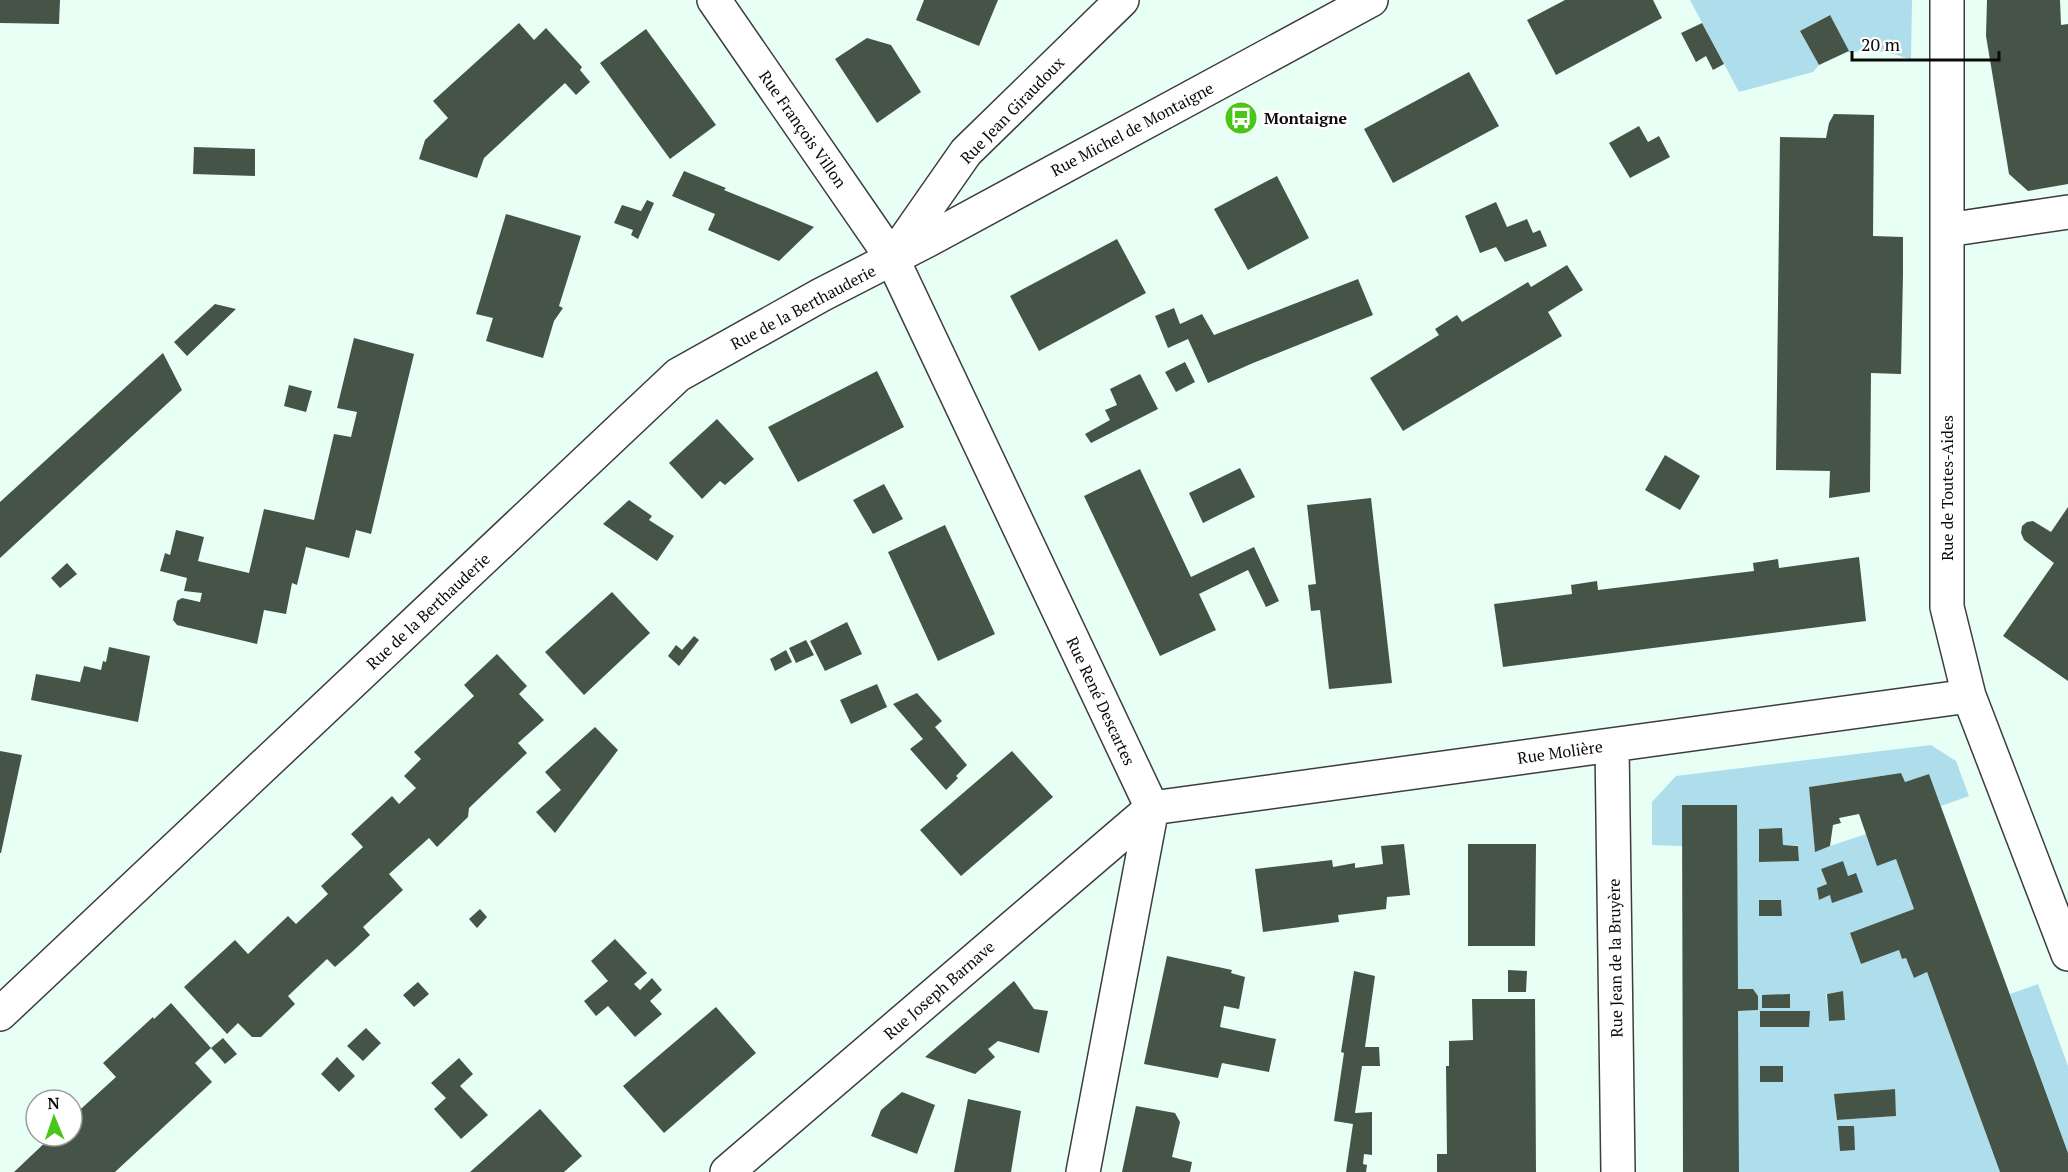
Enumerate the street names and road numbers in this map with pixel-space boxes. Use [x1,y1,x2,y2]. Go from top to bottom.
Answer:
street label: Rue Jean Giraudoux [955,51,1069,168]
street label: Rue François Villon [754,66,852,193]
street label: Rue Michel de Montaigne [1047,77,1217,181]
street label: Rue de la Berthauderie [727,259,879,355]
street label: Rue de Toutes-Aides [1936,415,1958,561]
street label: Rue de la Berthauderie [361,548,495,674]
street label: Rue René Descartes [1062,633,1140,769]
street label: Rue Molière [1516,735,1604,769]
street label: Rue Jean de la Bruyère [1603,878,1627,1038]
street label: Rue Joseph Barnave [879,936,999,1044]

